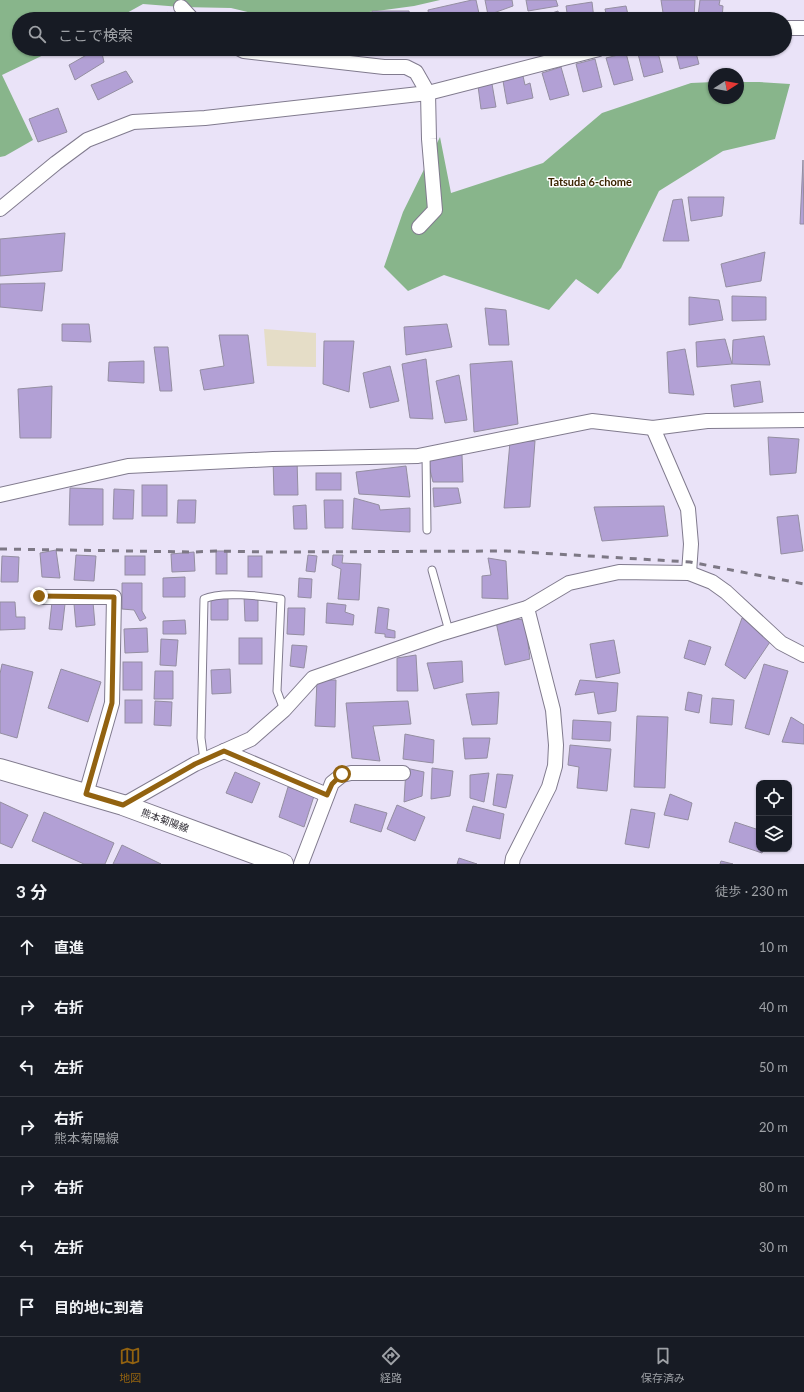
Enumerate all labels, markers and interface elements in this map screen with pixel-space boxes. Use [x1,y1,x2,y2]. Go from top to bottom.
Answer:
search box [12,12,792,56]
icon: search [26,23,48,45]
text: ここで検索 [58,26,133,44]
north arrow [708,68,744,104]
district label: Tatsuda 6-chome [548,175,632,188]
route end [30,587,48,605]
route start [333,765,351,783]
map controls [756,780,792,852]
button: locate [756,780,792,816]
street label: 熊本菊陽線 [139,806,191,834]
button: layers [756,816,792,852]
text: 3 分 [16,881,47,902]
text: 徒歩 · 230 m [715,883,788,899]
icon: ahead [16,936,38,958]
text: 直進 [54,938,84,956]
text: 10 m [759,939,788,955]
icon: right [16,996,38,1018]
text: 右折 [54,998,84,1016]
text: 40 m [759,999,788,1015]
icon: left [16,1056,38,1078]
text: 左折 [54,1058,84,1076]
text: 50 m [759,1059,788,1075]
text: 右折 [54,1109,84,1127]
icon: right [16,1116,38,1138]
text: 20 m [759,1119,788,1135]
text: 熊本菊陽線 [54,1130,119,1146]
icon: right [16,1176,38,1198]
text: 右折 [54,1178,84,1196]
text: 80 m [759,1179,788,1195]
icon: left [16,1236,38,1258]
text: 左折 [54,1238,84,1256]
text: 30 m [759,1239,788,1255]
icon: arrive [16,1296,38,1318]
text: 目的地に到着 [54,1298,144,1316]
tab: 地図 [119,1345,141,1385]
tab: 経路 [380,1345,402,1385]
tab: 保存済み [641,1345,685,1385]

